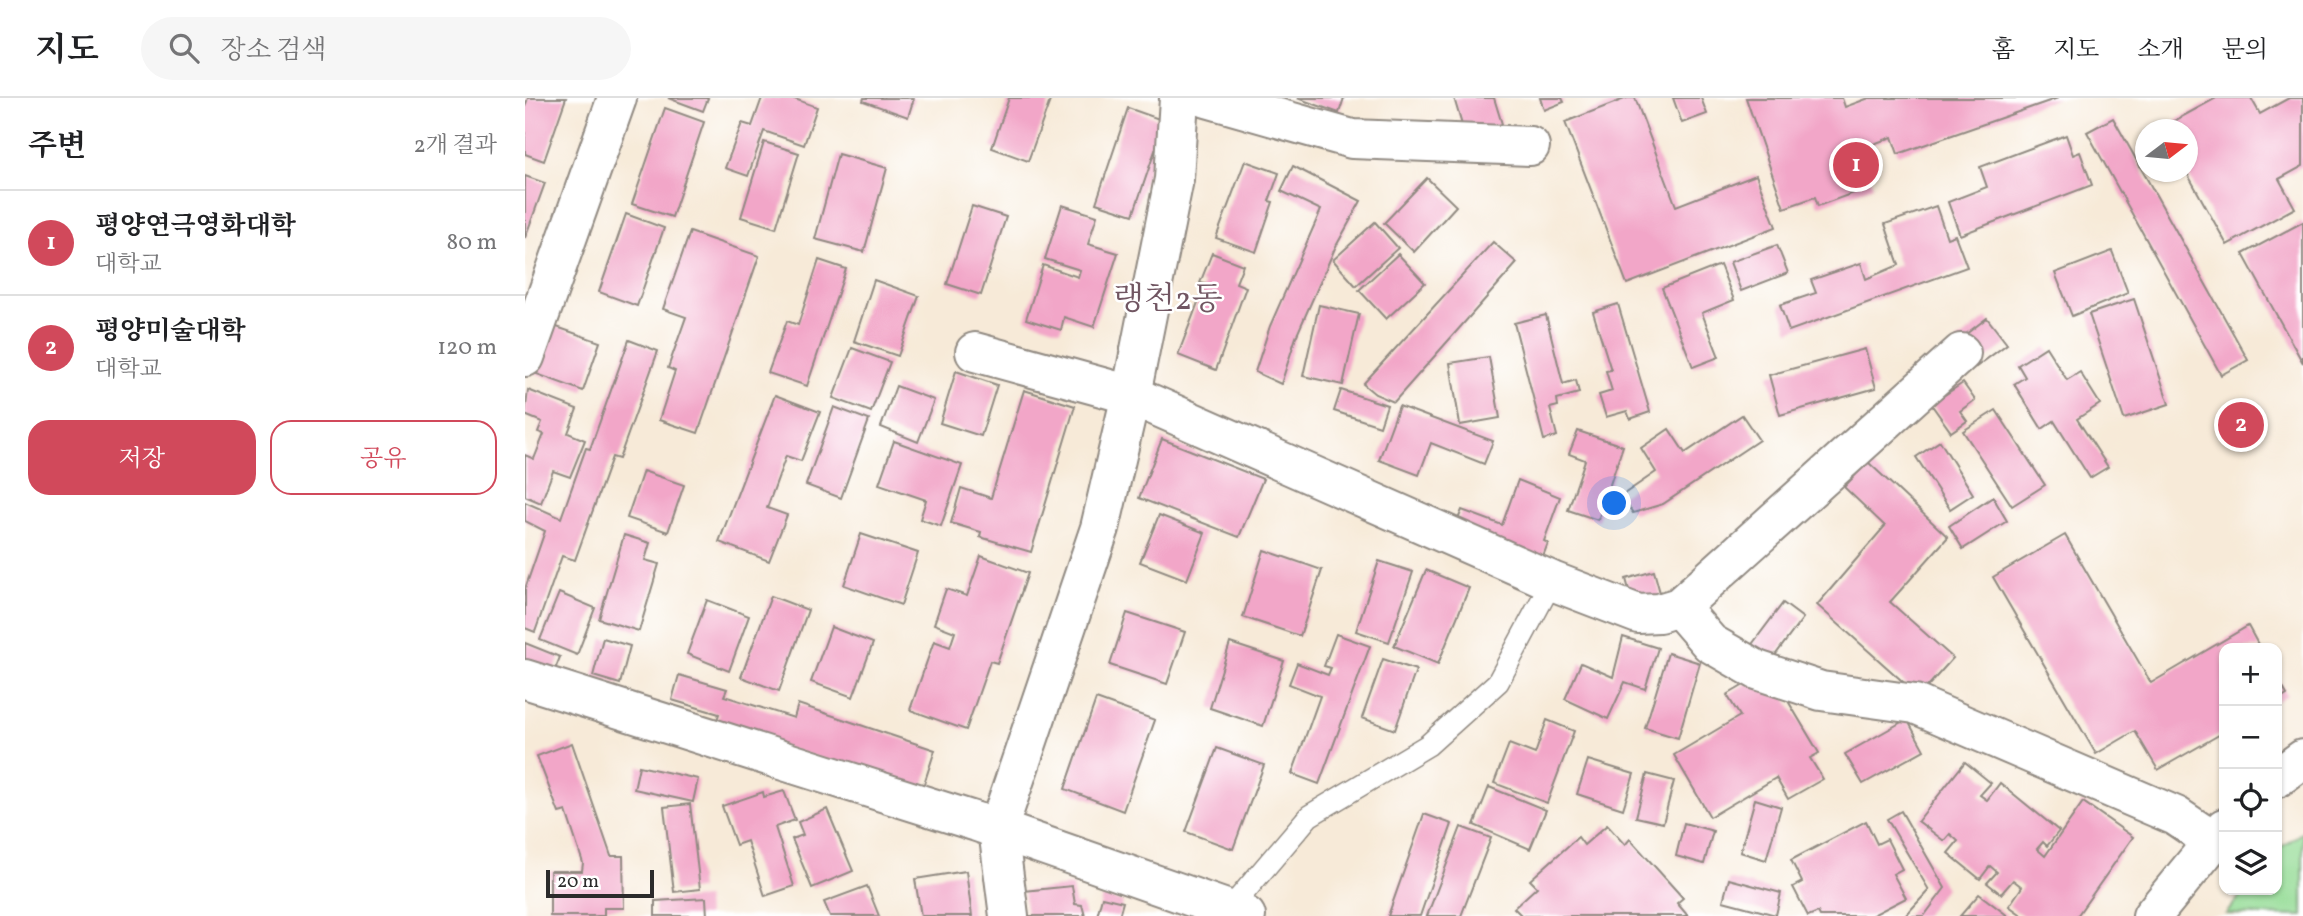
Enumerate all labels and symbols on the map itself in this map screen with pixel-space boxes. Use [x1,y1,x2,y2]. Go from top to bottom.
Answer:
north arrow [2135,119,2198,182]
pin: 1 [1833,139,1879,191]
district label: 랭천2동 [1113,279,1223,323]
pin: 2 [2218,399,2264,451]
your location [1597,486,1631,520]
scale bar [546,867,655,899]

